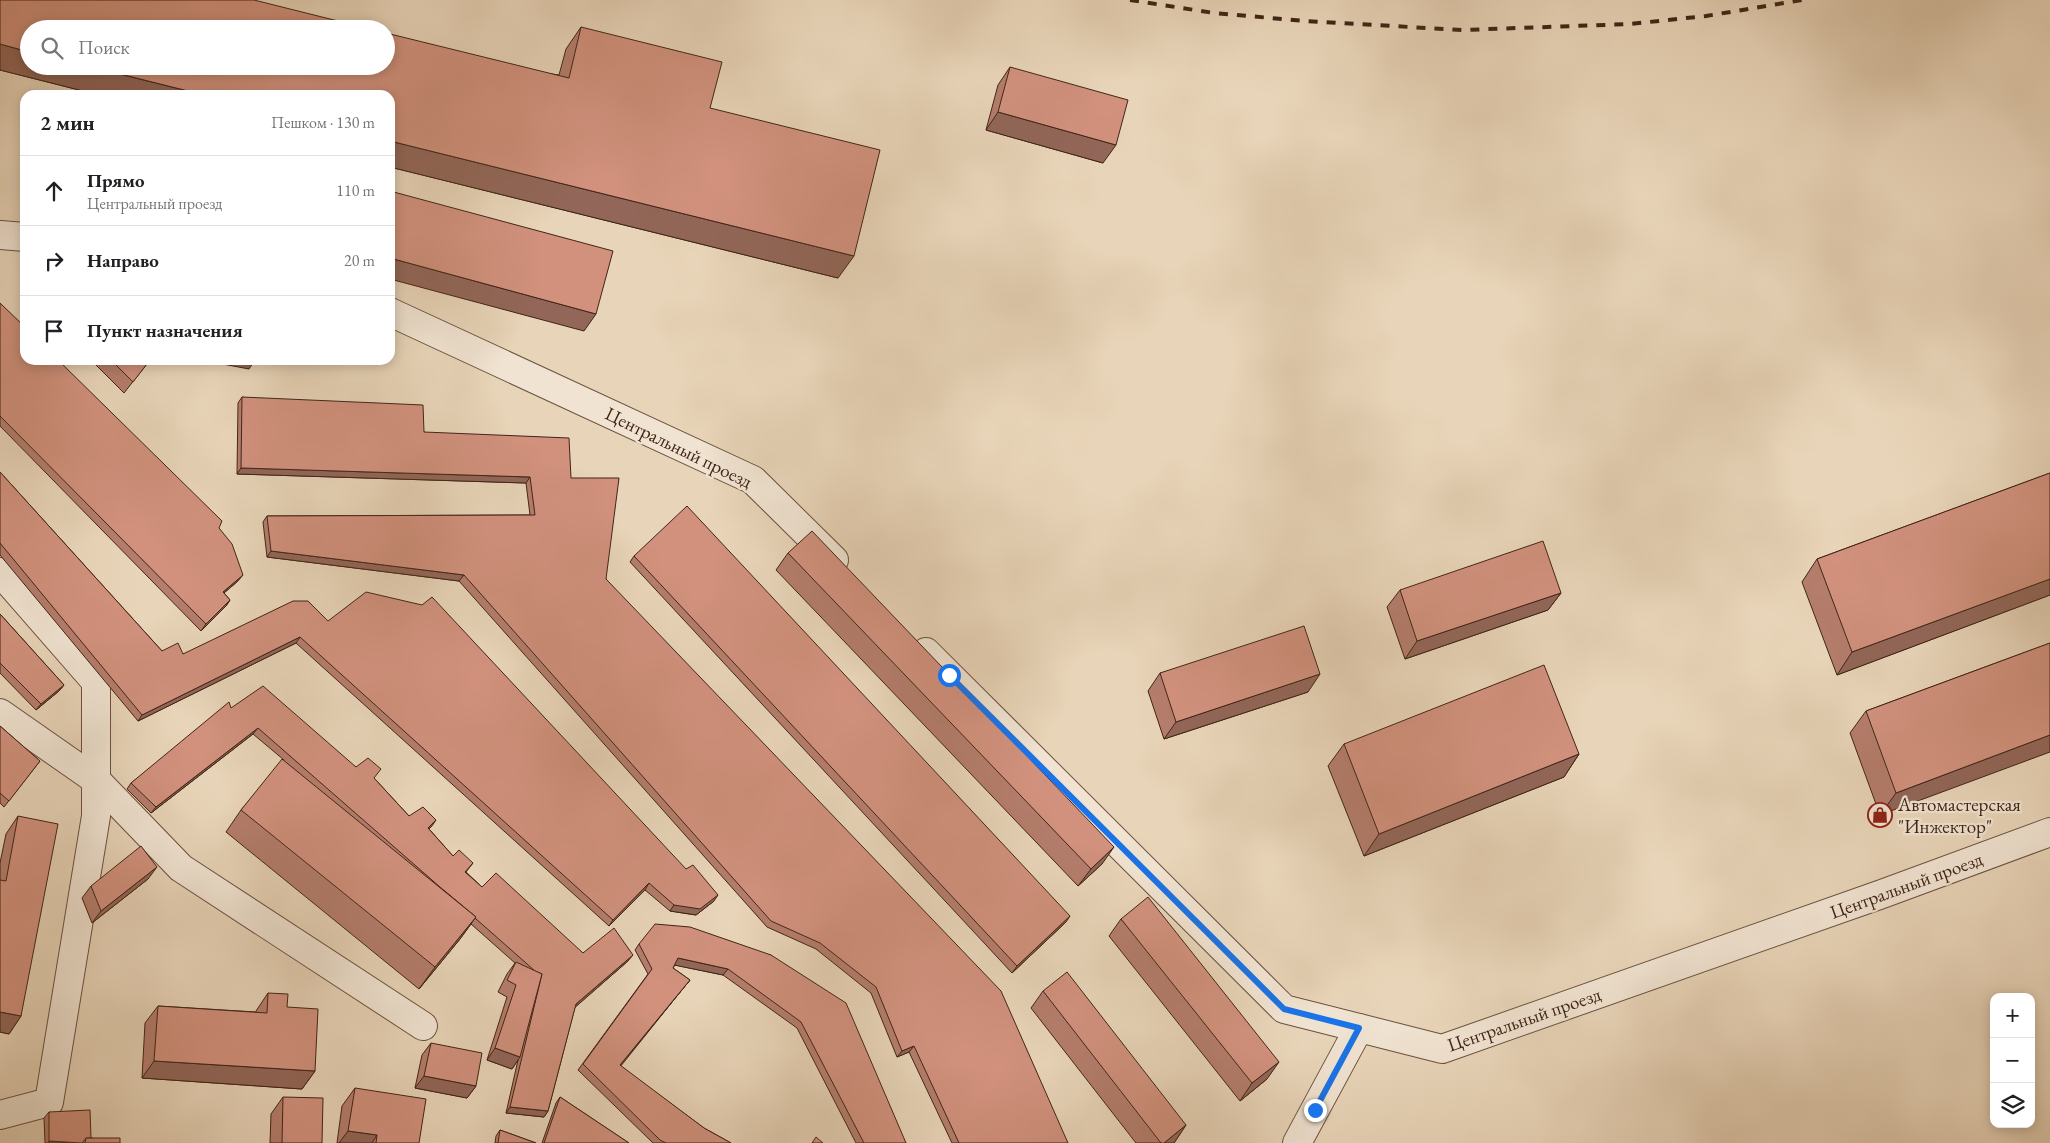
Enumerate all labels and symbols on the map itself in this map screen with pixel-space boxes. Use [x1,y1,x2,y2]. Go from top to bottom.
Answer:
street label: Центральный проезд [601,401,757,494]
route start [938,664,961,687]
place label: Автомастерская "Инжектор" [1897,792,2021,839]
shop icon: Автомастерская "Инжектор" [1867,802,1893,828]
street label: Центральный проезд [1826,846,1986,925]
street label: Центральный проезд [1444,981,1605,1057]
route end [1304,1099,1327,1122]

